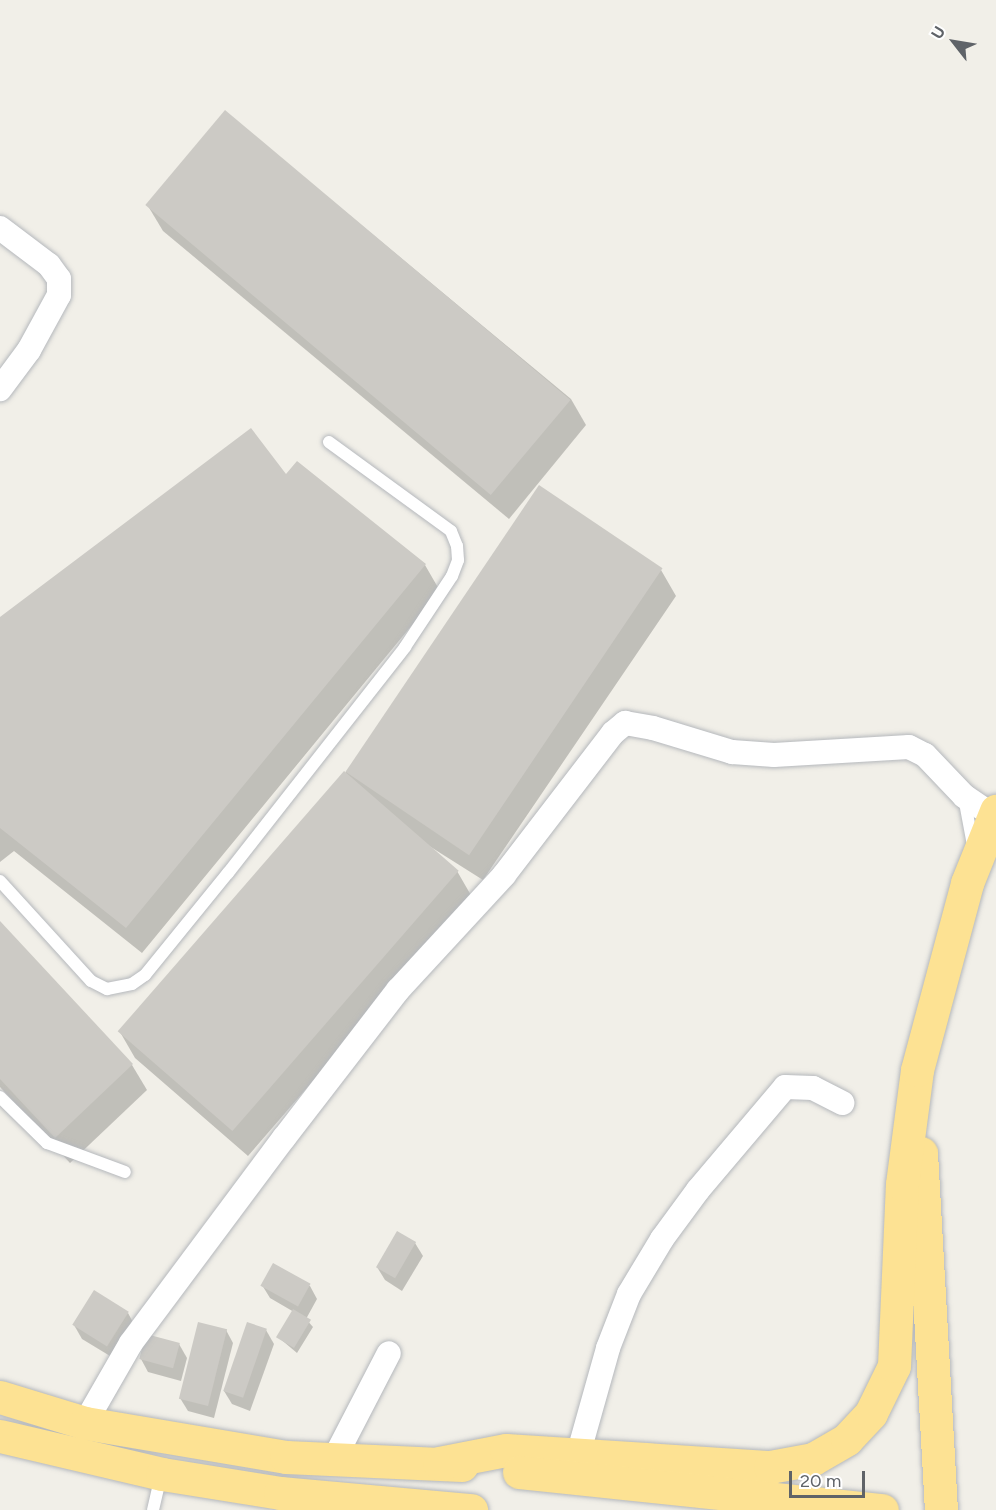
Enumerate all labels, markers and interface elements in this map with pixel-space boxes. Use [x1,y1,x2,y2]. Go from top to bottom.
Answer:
north arrow [924,12,984,72]
text: U [927,23,949,42]
scale bar [792,1459,868,1497]
text: 20 m [800,1470,841,1492]

